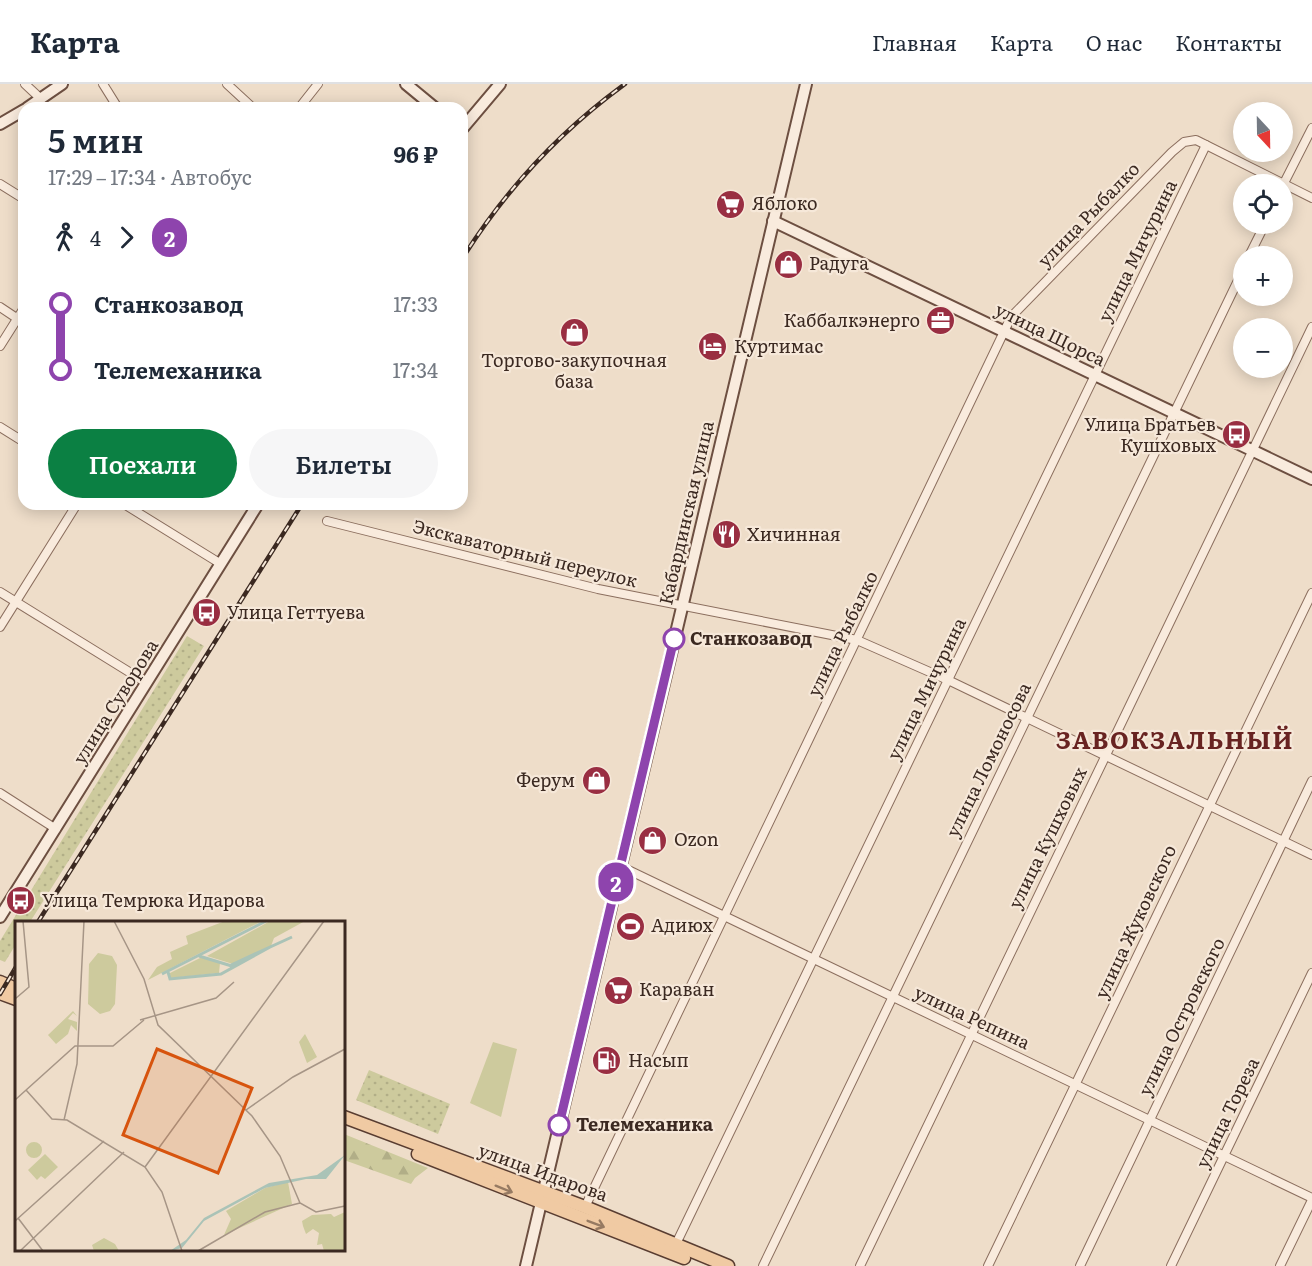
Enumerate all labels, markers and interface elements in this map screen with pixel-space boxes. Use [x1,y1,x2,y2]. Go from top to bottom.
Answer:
text: Карта [30,20,120,62]
text: Главная [872,26,957,57]
text: Карта [990,26,1053,57]
text: О нас [1086,26,1142,57]
text: Контакты [1175,26,1282,57]
north arrow [1233,102,1293,162]
map controls [1233,102,1293,378]
text: 5 мин [48,114,144,163]
text: 96 ₽ [393,137,438,170]
street label: улица Рыбалко [1031,155,1145,273]
text: 17:29 – 17:34 · Автобус [48,161,252,191]
street label: улица Мичурина [1090,174,1183,326]
button: locate [1233,174,1293,234]
supermarket icon: Яблоко [715,188,747,220]
place label: Яблоко [752,189,818,216]
icon: walk [48,221,81,254]
icon: forward [110,221,143,254]
text: 4 [90,222,101,252]
text: 2 [164,222,175,253]
button: + [1233,246,1293,306]
shop icon: Радуга [772,248,804,280]
place label: Радуга [809,249,869,276]
text: Станкозавод [94,287,243,320]
text: 17:33 [393,288,438,318]
street label: улица Щорса [991,295,1111,372]
office icon: Каббалкэнерго [925,305,957,337]
place label: Каббалкэнерго [784,306,920,333]
shop icon: Торгово-закупочная база [558,316,590,348]
button: − [1233,318,1293,378]
hotel icon: Куртимас [697,331,729,363]
place label: Куртимас [734,332,823,359]
place label: Торгово-закупочная база [481,346,667,394]
text: Телемеханика [94,353,262,386]
text: 17:34 [393,354,438,384]
place label: Улица Братьев Кушховых [1084,410,1217,458]
street label: Кабардинская улица [651,418,720,607]
bus stop icon: Улица Братьев Кушховых [1221,419,1253,451]
button: Поехали [48,429,237,498]
button: Билеты [249,429,438,498]
street label: Экскаваторный переулок [410,512,641,594]
restaurant icon: Хичинная [710,519,742,551]
place label: Хичинная [747,520,841,547]
street label: улица Рыбалко [800,566,884,701]
bus stop icon: Улица Геттуева [190,597,222,629]
place label: Улица Геттуева [227,598,365,625]
street label: улица Мичурина [879,612,972,764]
place label: Станкозавод [690,624,812,651]
marker: Станкозавод [663,628,685,650]
street label: улица Суворова [65,633,164,769]
street label: улица Ломоносова [938,677,1037,841]
district label: ЗАВОКЗАЛЬНЫЙ [1056,721,1294,756]
street label: улица Кушховых [1001,761,1093,913]
shop icon: Ферум [580,765,612,797]
place label: Ферум [516,766,575,793]
shop icon: Ozon [637,824,669,856]
place label: Ozon [674,825,719,852]
street label: улица Жуковского [1087,840,1182,1003]
line badge: 2 [596,862,636,902]
text: 2 [610,867,622,898]
bus stop icon: Улица Темрюка Идарова [5,885,37,917]
place label: Улица Темрюка Идарова [42,886,265,913]
sports icon: Адиюх [614,910,646,942]
place label: Адиюх [651,911,714,938]
inset map [15,921,345,1251]
street label: улица Островского [1131,933,1231,1100]
supermarket icon: Караван [602,974,634,1006]
place label: Караван [639,975,715,1002]
street label: улица Репина [910,978,1035,1055]
fuel station icon: Насып [591,1045,623,1077]
place label: Насып [628,1046,689,1073]
street label: улица Тореза [1188,1052,1265,1172]
place label: Телемеханика [576,1110,714,1137]
marker: Телемеханика [548,1114,570,1136]
street label: улица Идарова [475,1136,612,1208]
one-way arrow [494,1184,512,1195]
one-way arrow [586,1219,604,1230]

